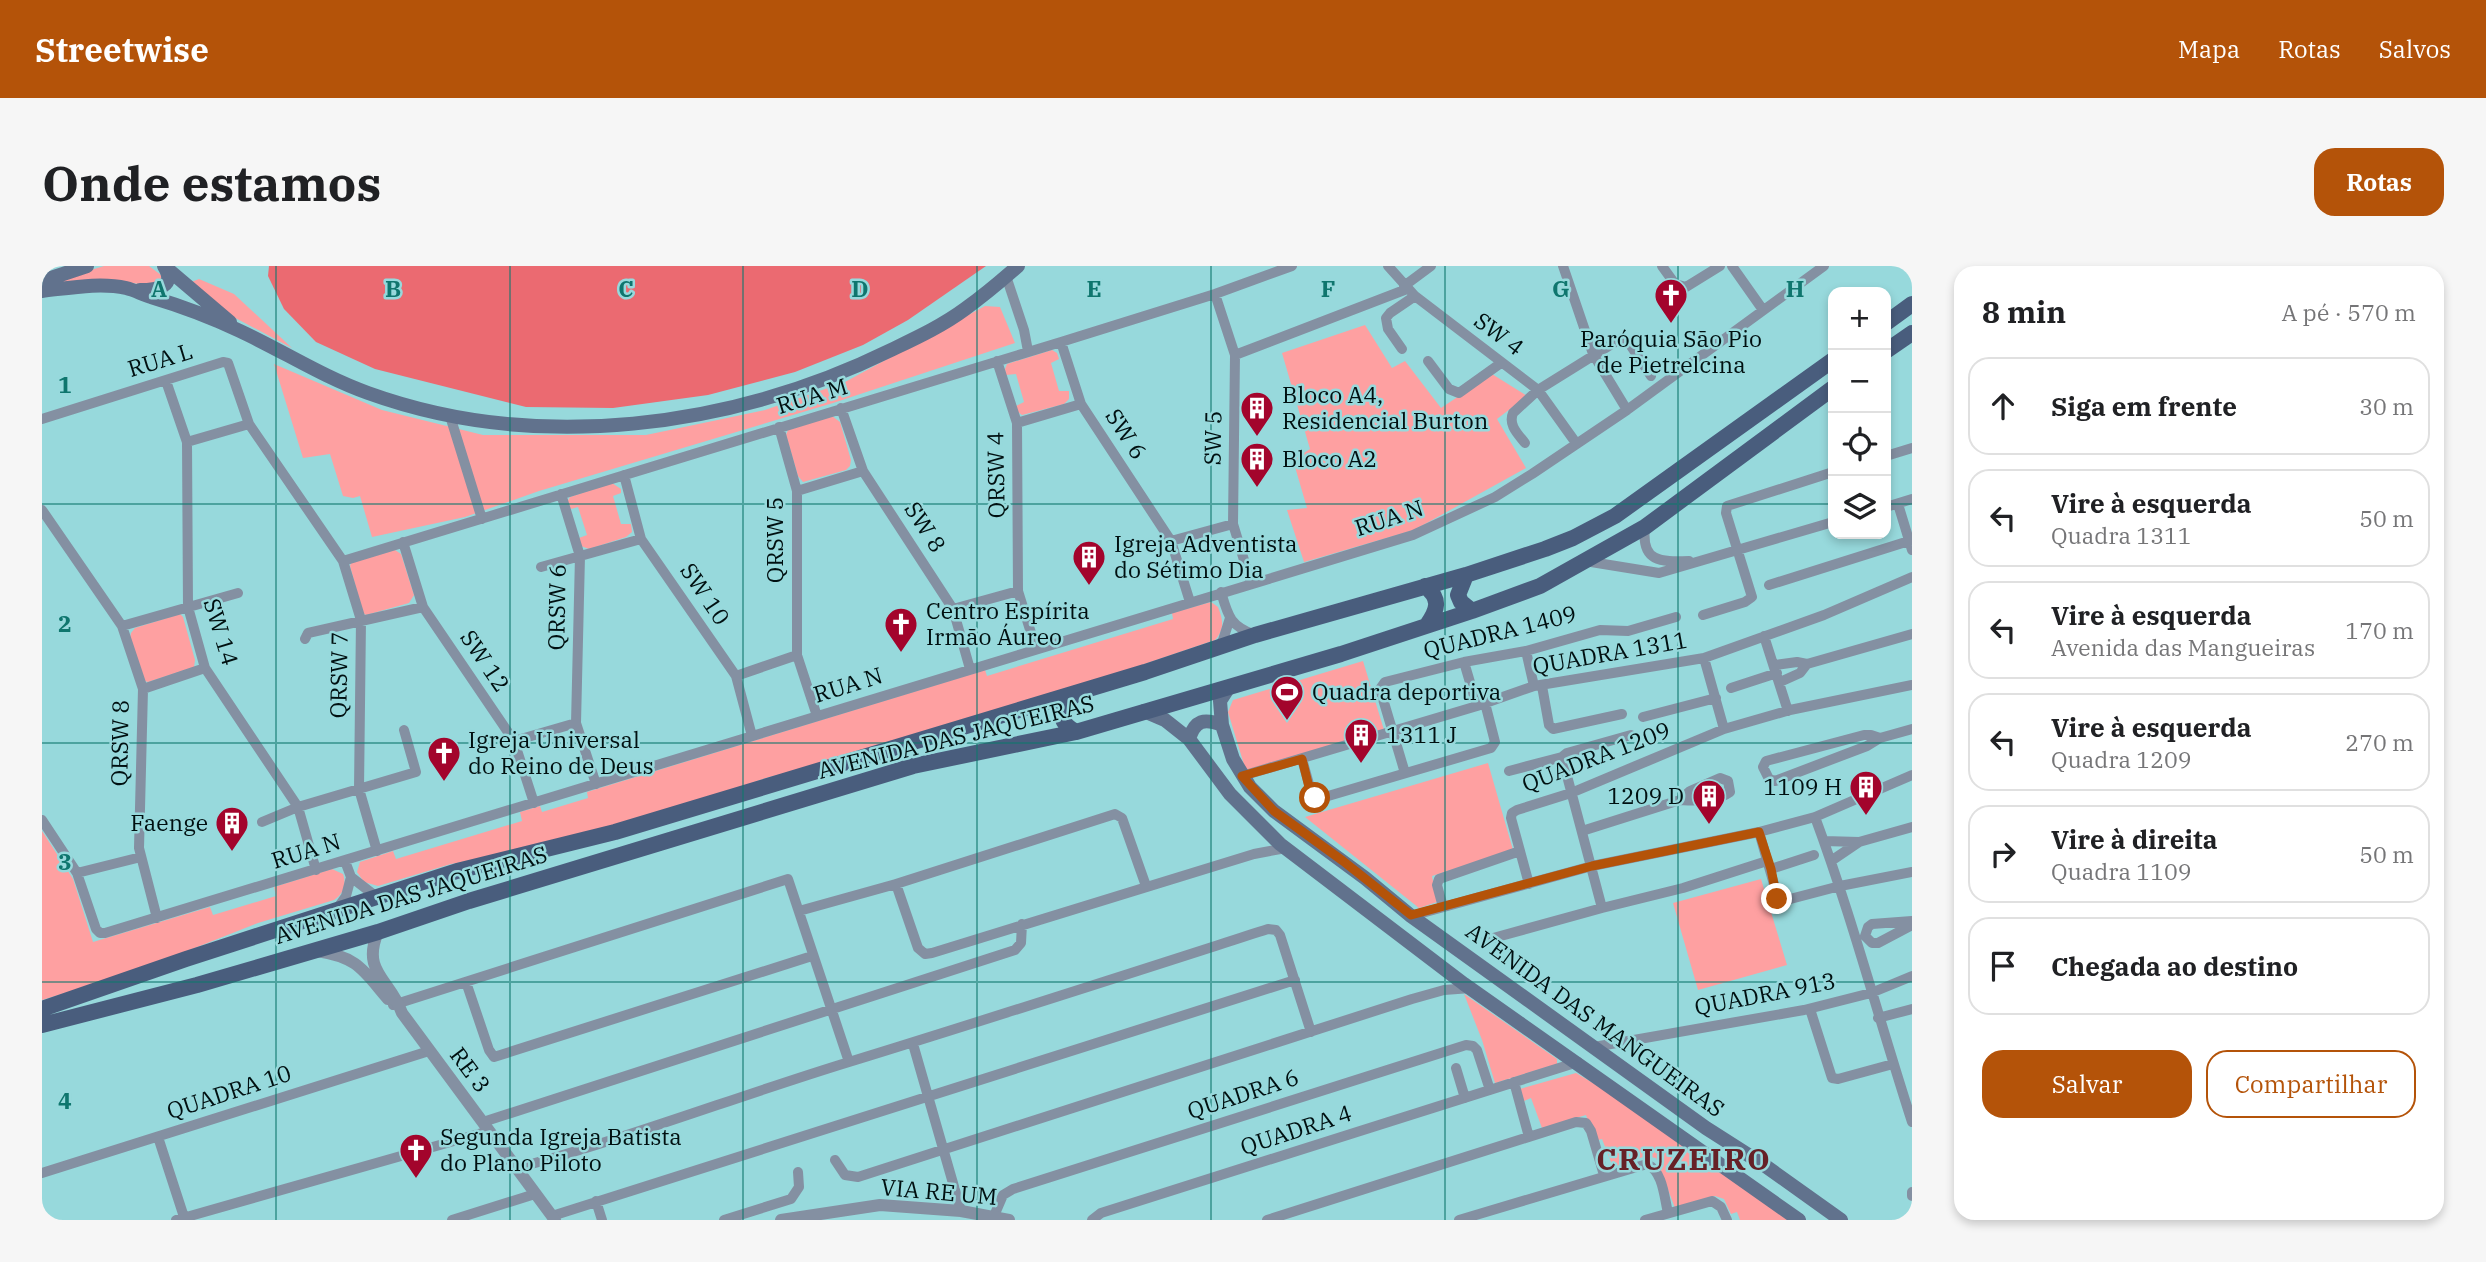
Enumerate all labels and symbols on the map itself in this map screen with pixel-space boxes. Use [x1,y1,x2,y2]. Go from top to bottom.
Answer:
text: A [151,273,167,303]
text: B [385,273,401,303]
text: C [618,273,634,303]
text: D [851,273,869,303]
text: E [1086,273,1102,303]
text: F [1321,273,1335,303]
text: G [1552,273,1570,303]
text: H [1786,273,1804,303]
church icon: Paróquia São Pio de Pietrelcina [1652,276,1690,325]
street label: SW 4 [1469,305,1530,362]
place label: Paróquia São Pio de Pietrelcina [1580,323,1762,379]
street label: RUA L [124,335,196,383]
text: 1 [58,369,72,399]
street label: RUA M [773,370,851,420]
place label: Bloco A4, Residencial Burton [1282,379,1488,435]
building icon: Bloco A4, Residencial Burton [1238,389,1276,438]
street label: SW 6 [1099,402,1154,465]
street label: SW 5 [1197,410,1227,466]
street label: QRSW 4 [979,431,1011,519]
building icon: Bloco A2 [1238,440,1276,489]
place label: Bloco A2 [1282,443,1377,473]
street label: RUA N [1351,492,1427,542]
street label: SW 8 [898,495,953,558]
street label: QRSW 5 [759,497,789,583]
place label: Igreja Adventista do Sétimo Dia [1114,528,1298,584]
building icon: Igreja Adventista do Sétimo Dia [1070,538,1108,587]
street label: SW 10 [674,557,737,630]
street label: QRSW 6 [540,563,572,651]
street label: SW 14 [198,595,246,669]
place label: Centro Espírita Irmão Áureo [926,595,1090,651]
street label: QUADRA 1409 [1420,598,1579,665]
church icon: Centro Espírita Irmão Áureo [882,605,920,654]
text: 2 [58,608,72,638]
street label: SW 12 [454,624,517,697]
street label: QUADRA 1311 [1530,624,1690,680]
street label: QRSW 7 [322,631,354,719]
street label: RUA N [810,659,886,709]
sports icon: Quadra deportiva [1268,673,1306,722]
place label: Quadra deportiva [1312,676,1501,706]
street label: AVENIDA DAS JAQUEIRAS [814,687,1097,785]
street label: QRSW 8 [103,699,135,787]
street label: QUADRA 1209 [1517,714,1674,798]
building icon: 1311 J [1342,716,1380,765]
place label: 1311 J [1386,719,1457,749]
place label: Igreja Universal do Reino de Deus [468,724,654,780]
church icon: Igreja Universal do Reino de Deus [425,734,463,783]
building icon: 1109 H [1847,768,1885,817]
place label: 1109 H [1763,771,1842,801]
building icon: 1209 D [1690,777,1728,826]
place label: 1209 D [1607,780,1684,810]
route start [1299,782,1330,813]
building icon: Faenge [213,804,251,853]
place label: Faenge [130,807,208,837]
street label: RUA N [268,825,344,875]
street label: AVENIDA DAS JAQUEIRAS [271,838,551,950]
text: 3 [58,846,72,876]
route end [1761,883,1792,914]
street label: AVENIDA DAS MANGUEIRAS [1460,915,1731,1123]
street label: QUADRA 913 [1692,965,1838,1021]
street label: RE 3 [444,1041,498,1098]
street label: QUADRA 10 [163,1057,295,1125]
street label: QUADRA 6 [1183,1061,1302,1125]
text: 4 [58,1085,72,1115]
street label: QUADRA 4 [1236,1097,1355,1161]
place label: Segunda Igreja Batista do Plano Piloto [440,1121,682,1177]
church icon: Segunda Igreja Batista do Plano Piloto [397,1131,435,1180]
district label: CRUZEIRO [1596,1139,1772,1178]
street label: VIA RE UM [880,1171,999,1211]

